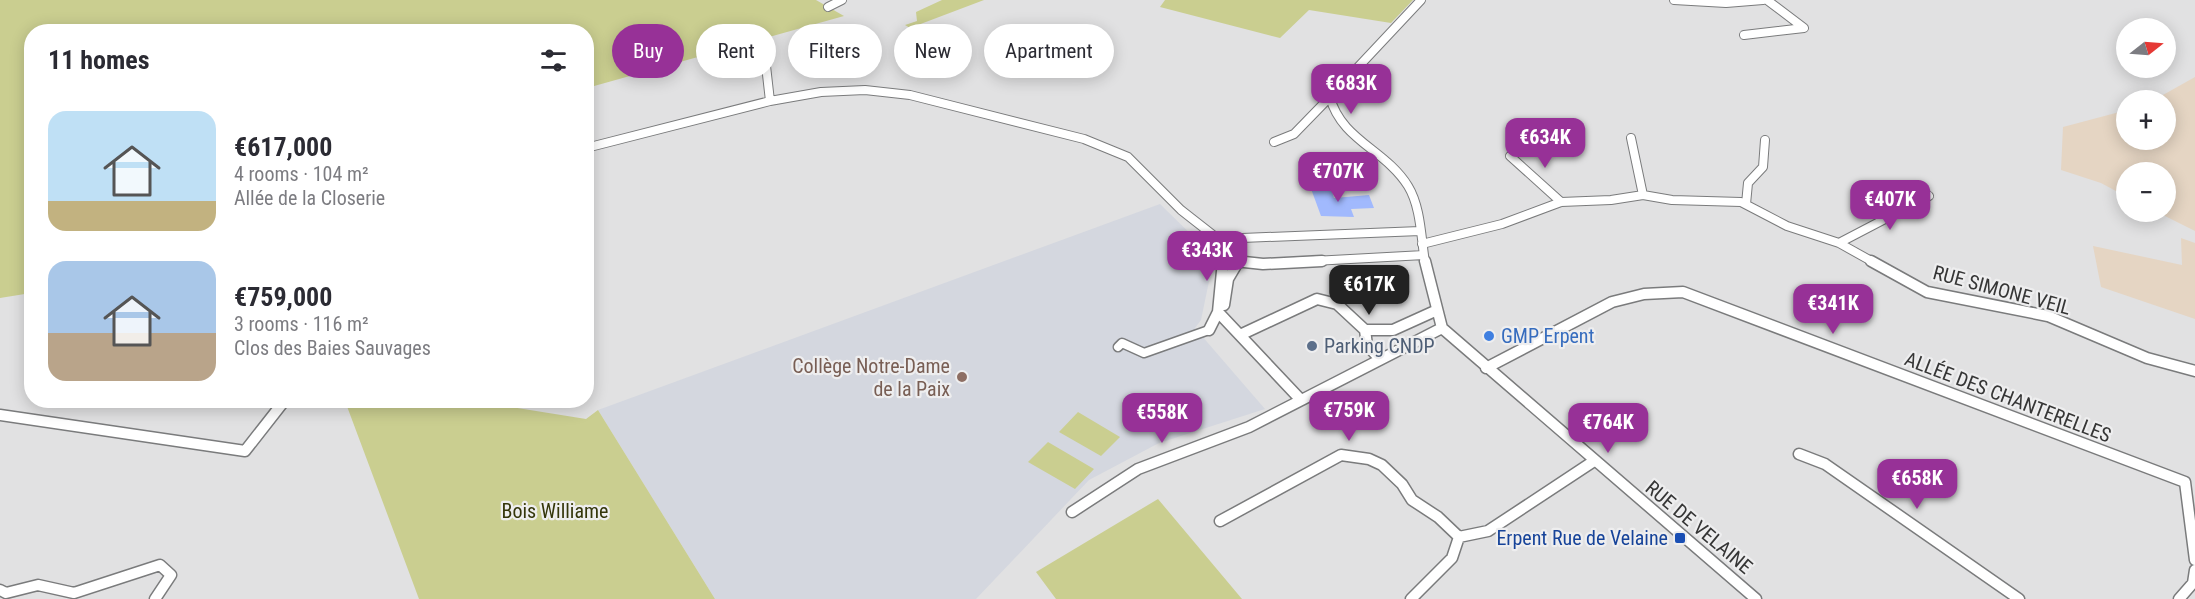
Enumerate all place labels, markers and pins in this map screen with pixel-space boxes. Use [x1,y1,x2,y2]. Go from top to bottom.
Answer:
pin: €683K [1309,64,1393,115]
pin: €634K [1503,118,1587,169]
pin: €707K [1296,152,1380,203]
pin: €407K [1848,180,1932,231]
pin: €343K [1165,231,1249,282]
pin: €617K [1327,265,1411,316]
pin: €341K [1791,284,1875,335]
place label: GMP Erpent [1501,324,1595,348]
marker: GMP Erpent [1482,329,1496,343]
place label: Parking CNDP [1324,334,1435,358]
marker: Parking CNDP [1305,339,1319,353]
place label: Collège Notre-Dame de la Paix [792,354,950,401]
marker: Collège Notre-Dame de la Paix [955,370,969,384]
pin: €759K [1307,391,1391,442]
pin: €558K [1120,393,1204,444]
pin: €764K [1566,403,1650,454]
pin: €658K [1875,459,1959,510]
place label: Erpent Rue de Velaine [1496,526,1668,550]
marker: Erpent Rue de Velaine [1673,531,1687,545]

